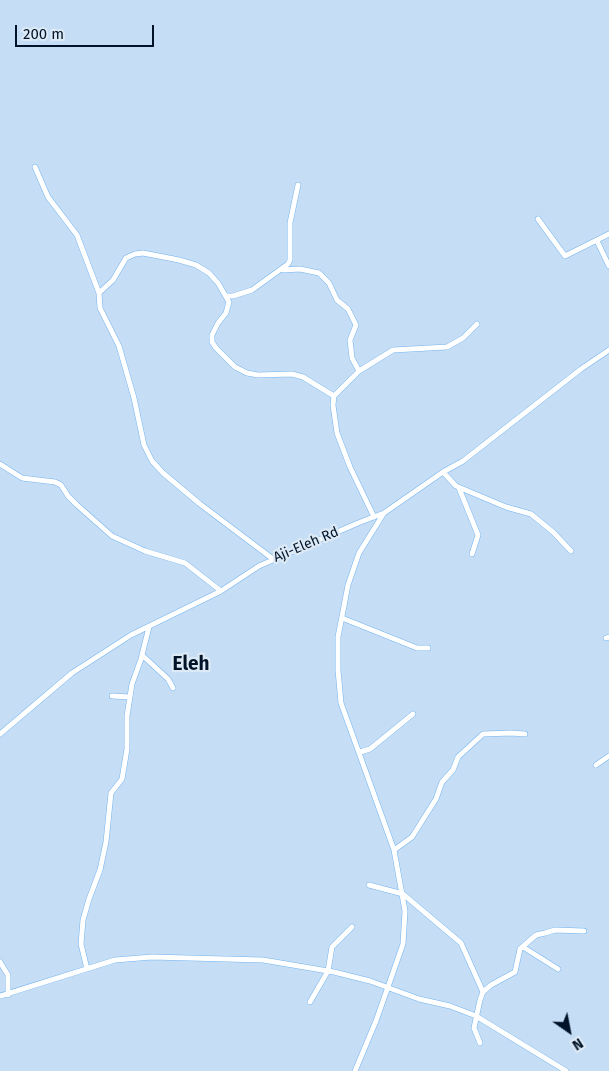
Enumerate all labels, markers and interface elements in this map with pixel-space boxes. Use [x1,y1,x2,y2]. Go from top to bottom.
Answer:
scale bar [18,15,156,47]
text: 200 m [23,25,64,43]
street label: Aji-Eleh Rd [271,524,341,566]
district label: Eleh [173,654,209,676]
north arrow [544,1006,594,1056]
text: N [569,1034,586,1054]

